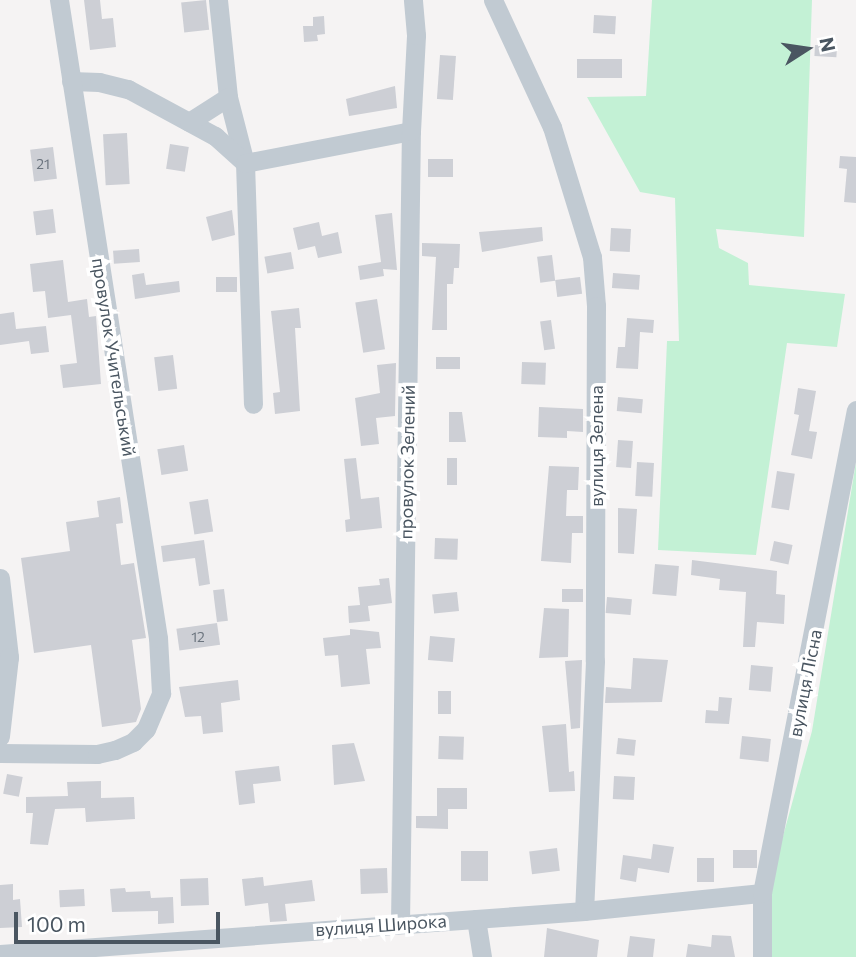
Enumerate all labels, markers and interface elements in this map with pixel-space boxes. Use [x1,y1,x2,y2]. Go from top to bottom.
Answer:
north arrow [772,14,842,84]
text: N [815,35,841,54]
house number: 21 [36,156,50,172]
street label: провулок Учительський [88,256,140,458]
street label: провулок Зелений [395,385,419,539]
street label: вулиця Зелена [585,385,607,507]
street label: вулиця Лісна [784,627,826,739]
house number: 12 [191,629,205,645]
scale bar [18,898,224,942]
street label: вулиця Широка [315,910,447,940]
text: 100 m [27,911,86,936]

